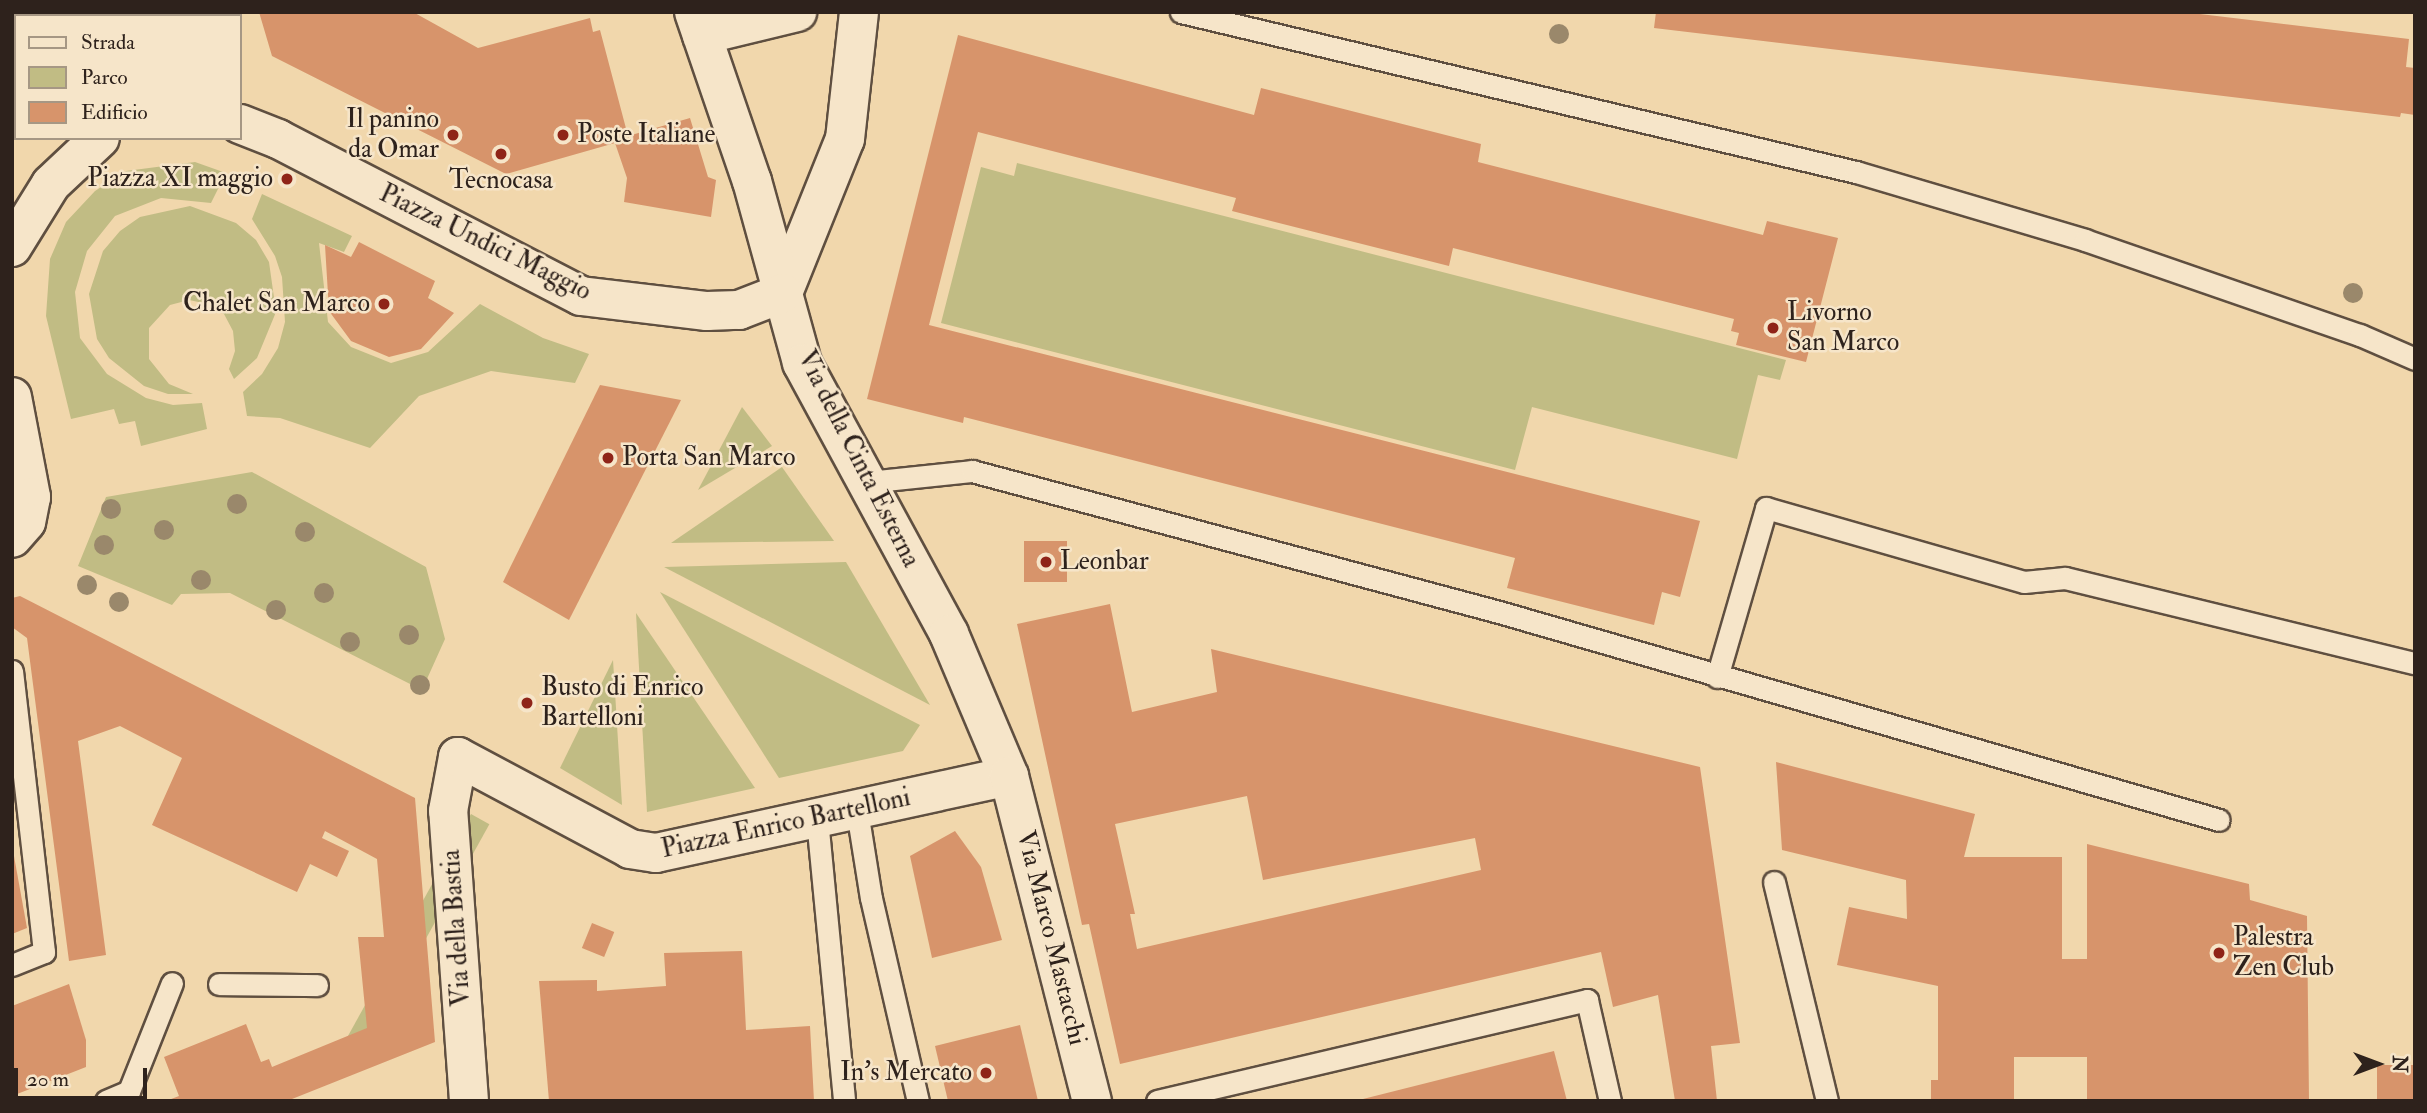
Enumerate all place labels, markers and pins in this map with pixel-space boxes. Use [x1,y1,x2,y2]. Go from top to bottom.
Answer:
place label: Il panino da Omar [346,104,439,166]
place label: Poste Italiane [577,119,715,151]
marker: Il panino da Omar [445,127,461,143]
marker: Poste Italiane [555,127,571,143]
marker: Tecnocasa [493,146,509,162]
place label: Piazza XI maggio [87,163,273,195]
place label: Tecnocasa [449,165,553,197]
marker: Piazza XI maggio [279,171,295,187]
place label: Chalet San Marco [183,288,370,320]
marker: Chalet San Marco [376,296,392,312]
place label: Livorno San Marco [1787,297,1899,358]
marker: Livorno San Marco [1765,320,1781,336]
place label: Porta San Marco [622,442,795,474]
marker: Porta San Marco [600,450,616,466]
place label: Leonbar [1060,546,1149,578]
marker: Leonbar [1038,554,1054,570]
place label: Busto di Enrico Bartelloni [541,672,703,734]
marker: Busto di Enrico Bartelloni [519,695,535,711]
place label: Palestra Zen Club [2233,922,2334,984]
marker: Palestra Zen Club [2211,945,2227,961]
place label: In's Mercato [840,1057,972,1089]
marker: In's Mercato [978,1065,994,1081]

